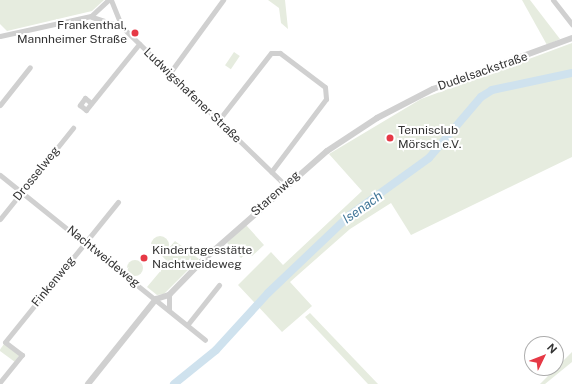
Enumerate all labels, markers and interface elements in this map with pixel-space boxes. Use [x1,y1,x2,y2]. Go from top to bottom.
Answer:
place label: Frankenthal, Mannheimer Straße [17,19,127,47]
marker: Frankenthal, Mannheimer Straße [130,28,140,38]
street label: Ludwigshafener Straße [140,46,244,146]
street label: Dudelsackstraße [436,50,530,94]
place label: Tennisclub Mörsch e.V. [398,124,461,152]
marker: Tennisclub Mörsch e.V. [385,133,395,143]
street label: Drosselweg [11,144,63,204]
street label: Starenweg [249,168,303,220]
water label: Isenach [340,189,386,227]
street label: Nachtweideweg [64,223,142,291]
place label: Kindertagesstätte Nachtweideweg [152,244,252,272]
marker: Kindertagesstätte Nachtweideweg [139,253,149,263]
street label: Finkenweg [29,254,79,310]
north arrow [524,336,564,376]
text: N [545,341,559,356]

